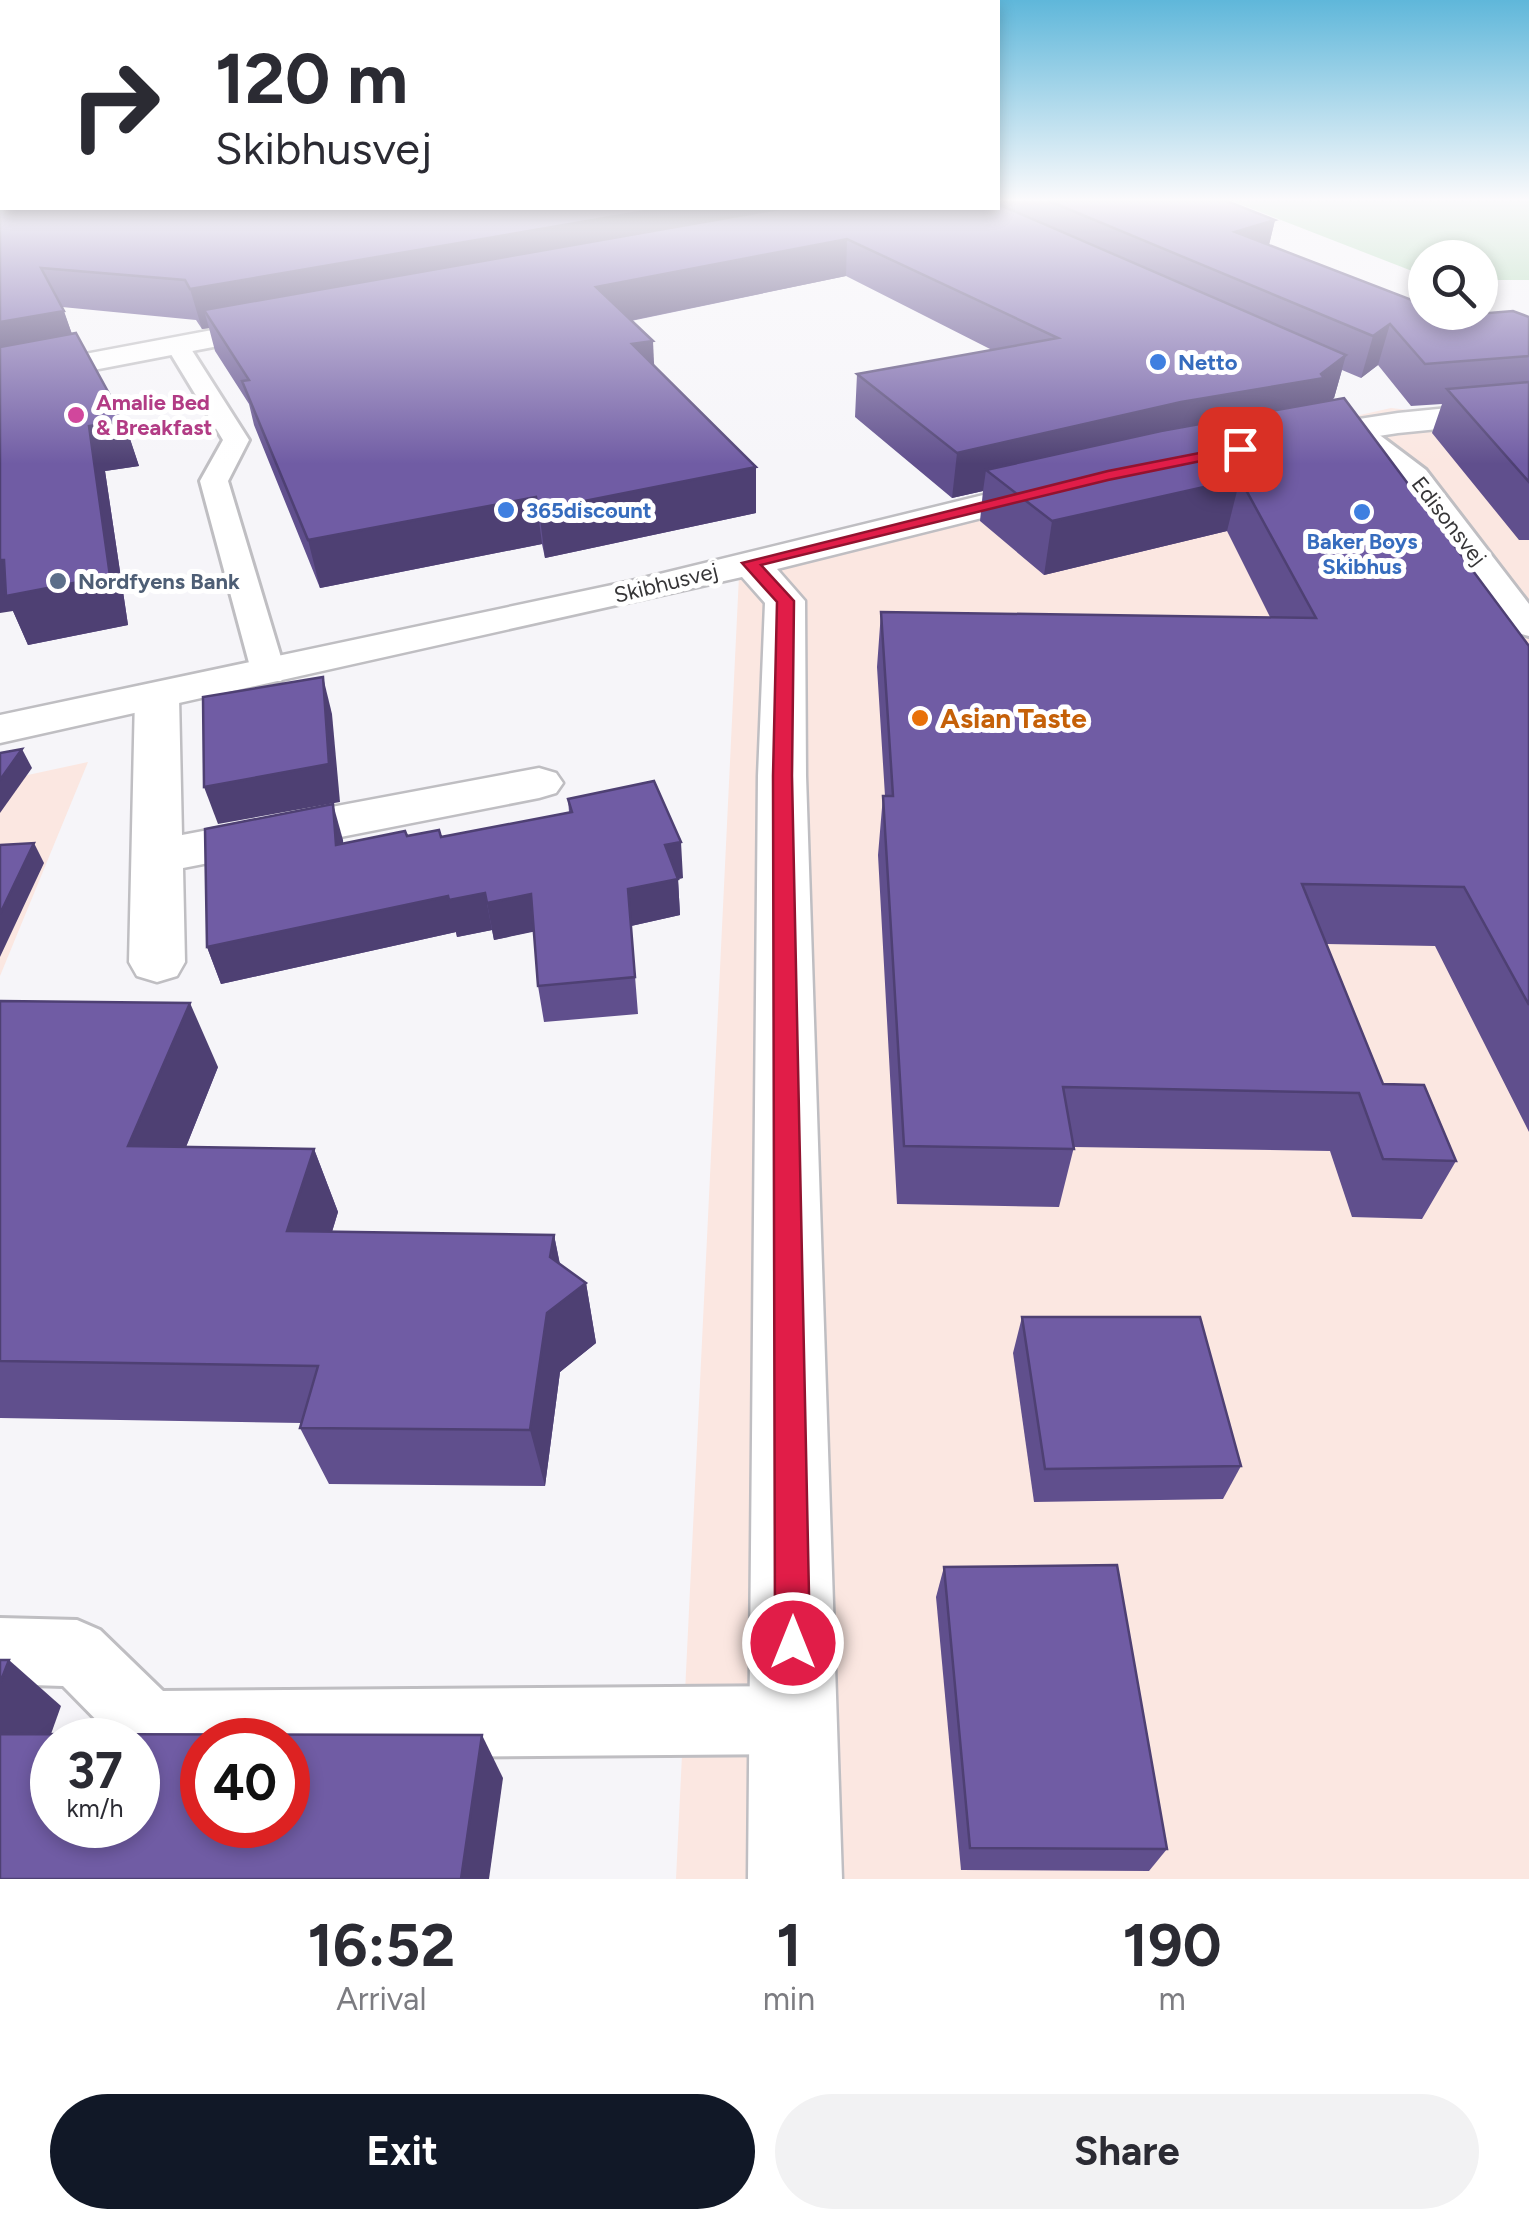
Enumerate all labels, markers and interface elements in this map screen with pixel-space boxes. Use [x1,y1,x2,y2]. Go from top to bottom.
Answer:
text: 120 m [215,36,408,121]
icon: right [50,40,180,170]
text: Skibhusvej [215,121,432,175]
map controls [1408,240,1498,330]
button: search [1408,240,1498,330]
place label: Netto [1178,349,1238,376]
marker: Netto [1147,351,1169,373]
place label: Amalie Bed & Breakfast [96,389,212,441]
marker: Amalie Bed & Breakfast [65,404,87,426]
pin [1198,407,1283,492]
icon: arrive [1213,422,1268,477]
street label: Edisonsvej [1406,471,1492,571]
place label: 365discount [526,497,652,524]
marker: 365discount [495,499,517,521]
marker: Baker Boys Skibhus [1351,501,1373,523]
place label: Baker Boys Skibhus [1307,528,1417,580]
street label: Skibhusvej [611,557,721,609]
place label: Nordfyens Bank [78,568,240,595]
marker: Nordfyens Bank [47,570,69,592]
place label: Asian Taste [940,701,1087,735]
marker: Asian Taste [909,707,931,729]
position arrow [741,1591,845,1695]
speed limit sign: 40 [180,1718,310,1848]
text: 37 [67,1740,123,1801]
text: km/h [66,1793,124,1823]
text: 16:52 [307,1909,455,1981]
text: 1 [776,1909,802,1981]
text: 190 [1123,1909,1222,1981]
text: Arrival [336,1980,426,2018]
text: min [763,1980,815,2018]
text: m [1158,1980,1186,2018]
button: Exit [50,2094,755,2209]
button: Share [775,2094,1479,2209]

